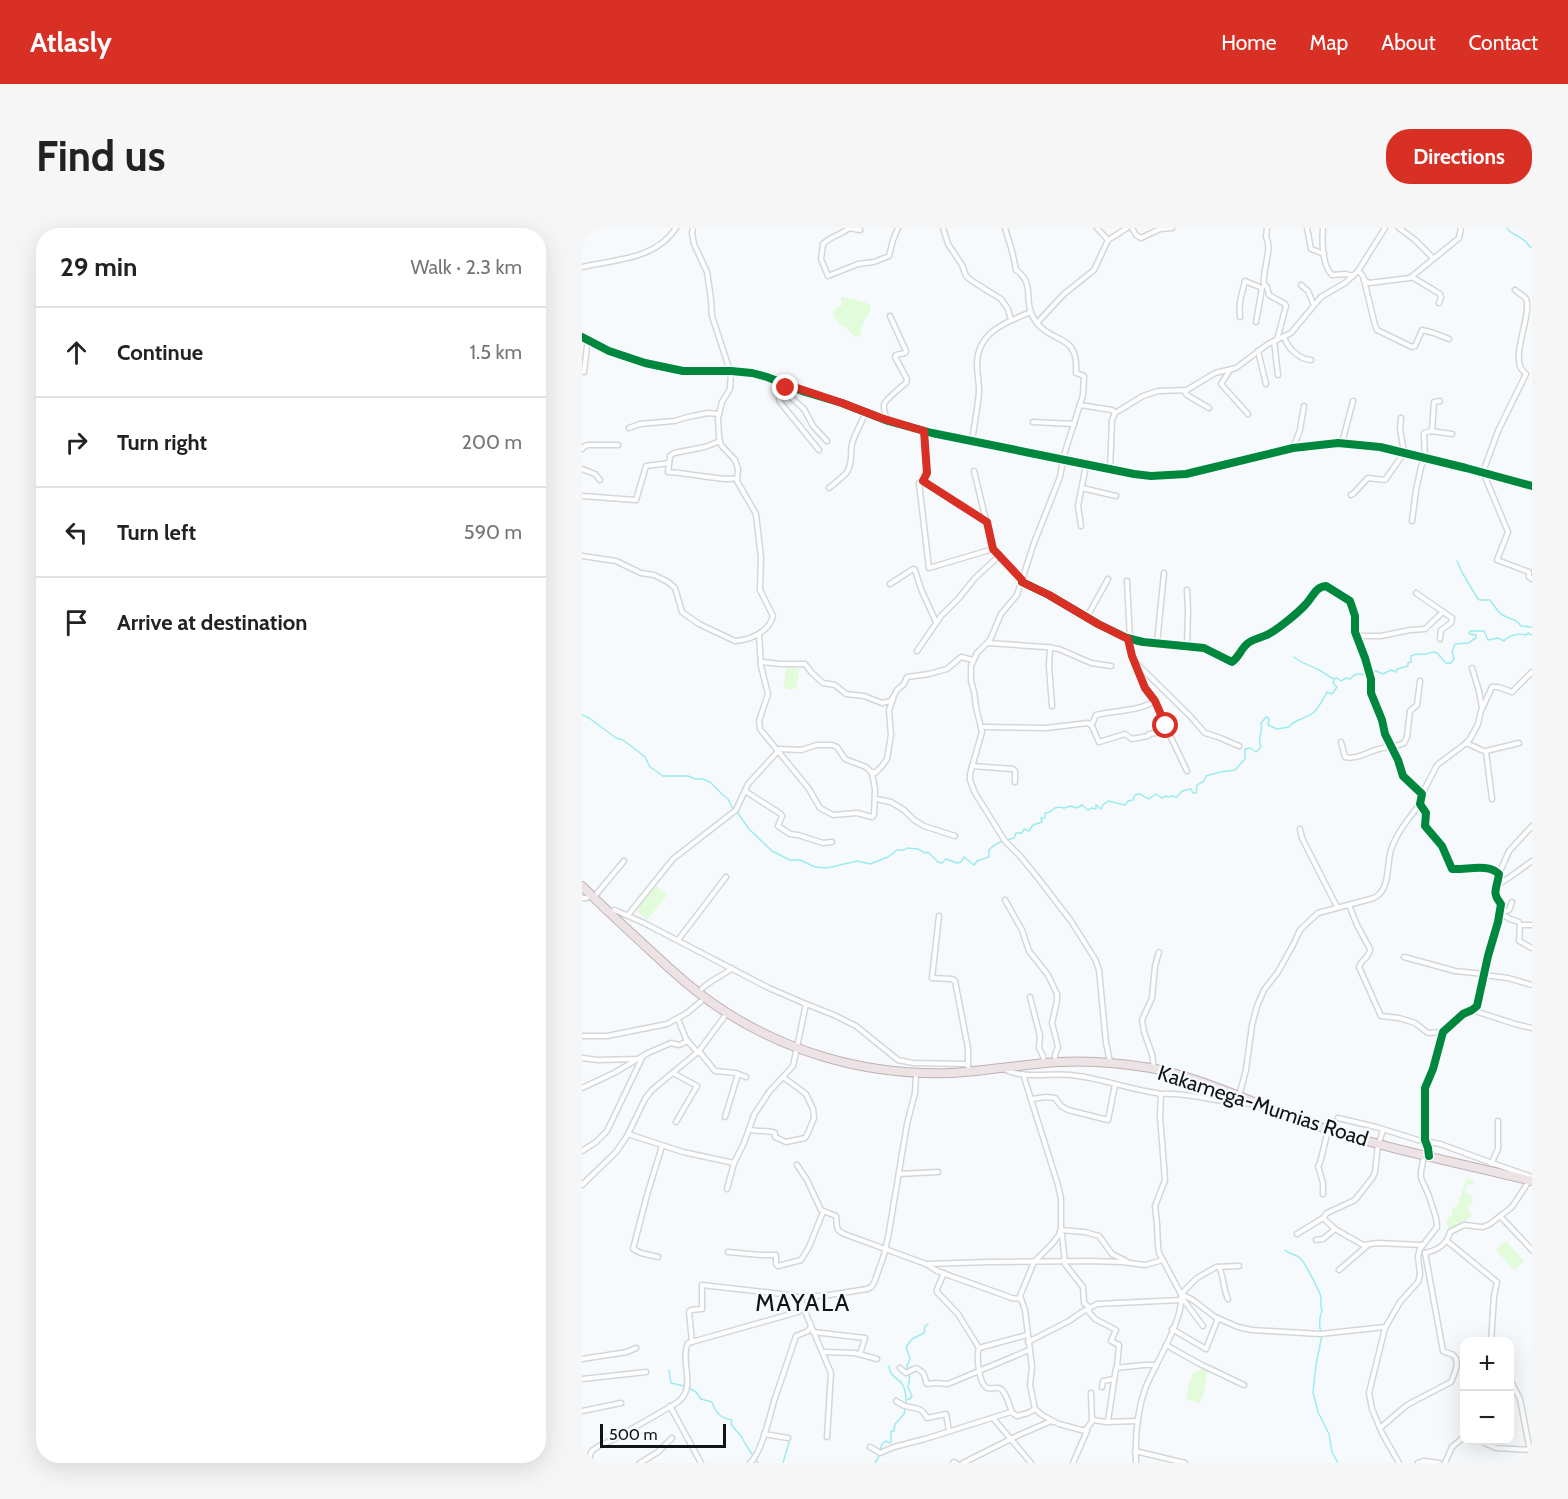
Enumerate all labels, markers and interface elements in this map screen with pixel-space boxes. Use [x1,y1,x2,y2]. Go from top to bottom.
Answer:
text: Atlasly [30,25,112,59]
text: Home [1221,30,1277,55]
text: Map [1310,30,1348,55]
text: About [1381,30,1435,55]
text: Contact [1468,30,1538,55]
button: Directions [1386,129,1532,184]
text: Find us [36,130,165,182]
text: 29 min [60,251,137,283]
text: Walk · 2.3 km [410,255,522,279]
icon: ahead [60,336,93,369]
text: Continue [117,339,203,366]
text: 1.5 km [470,340,522,364]
route end [772,374,798,400]
icon: right [60,426,93,459]
text: Turn right [117,429,207,456]
text: 200 m [462,430,522,454]
icon: left [60,516,93,549]
text: Turn left [117,519,196,546]
text: 590 m [464,520,522,544]
icon: arrive [60,606,93,639]
text: Arrive at destination [117,609,307,636]
route start [1152,712,1178,738]
street label: Kakamega-Mumias Road [1155,1060,1371,1151]
district label: MAYALA [755,1288,851,1317]
map controls [1460,1337,1514,1445]
button: + [1460,1337,1514,1391]
button: − [1460,1391,1514,1445]
scale bar [600,1421,726,1448]
text: 500 m [609,1425,658,1444]

